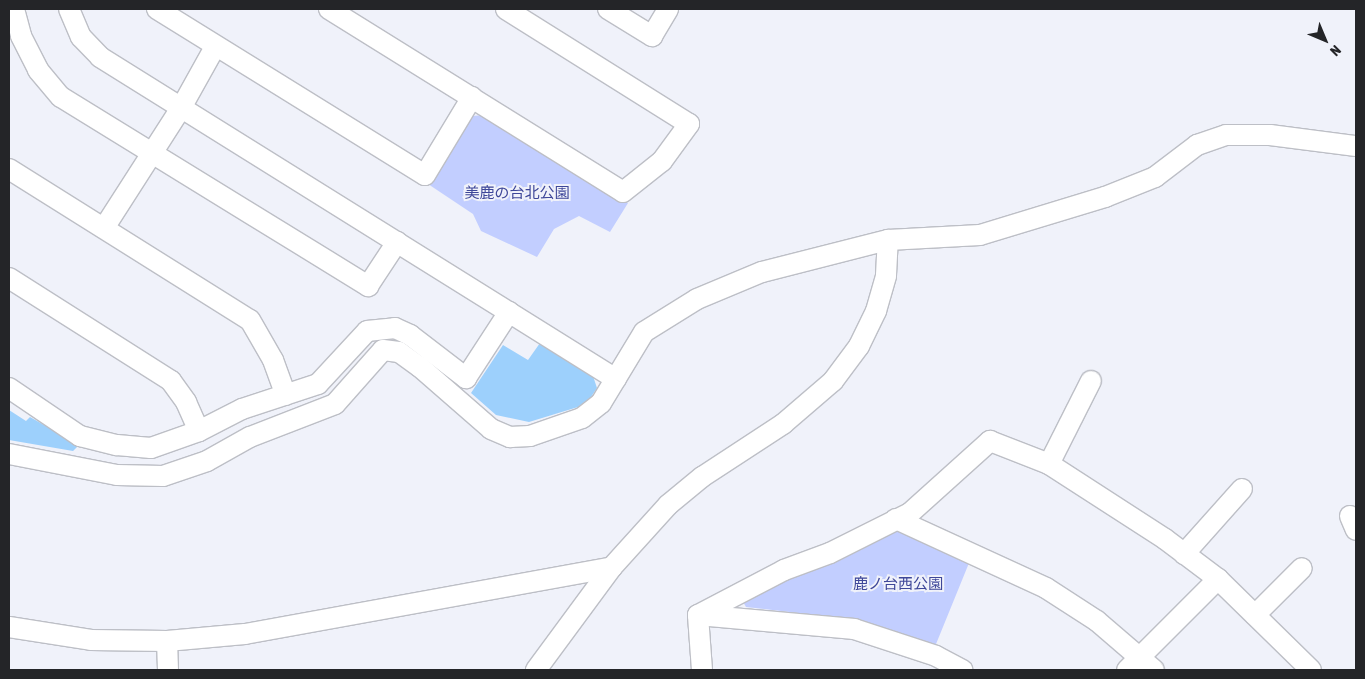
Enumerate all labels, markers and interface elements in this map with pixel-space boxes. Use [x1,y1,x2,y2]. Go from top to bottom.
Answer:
north arrow [1300,15,1350,65]
text: N [1327,42,1344,59]
park label: 美鹿の台北公園 [465,184,569,202]
park label: 鹿ノ台西公園 [853,575,943,593]

